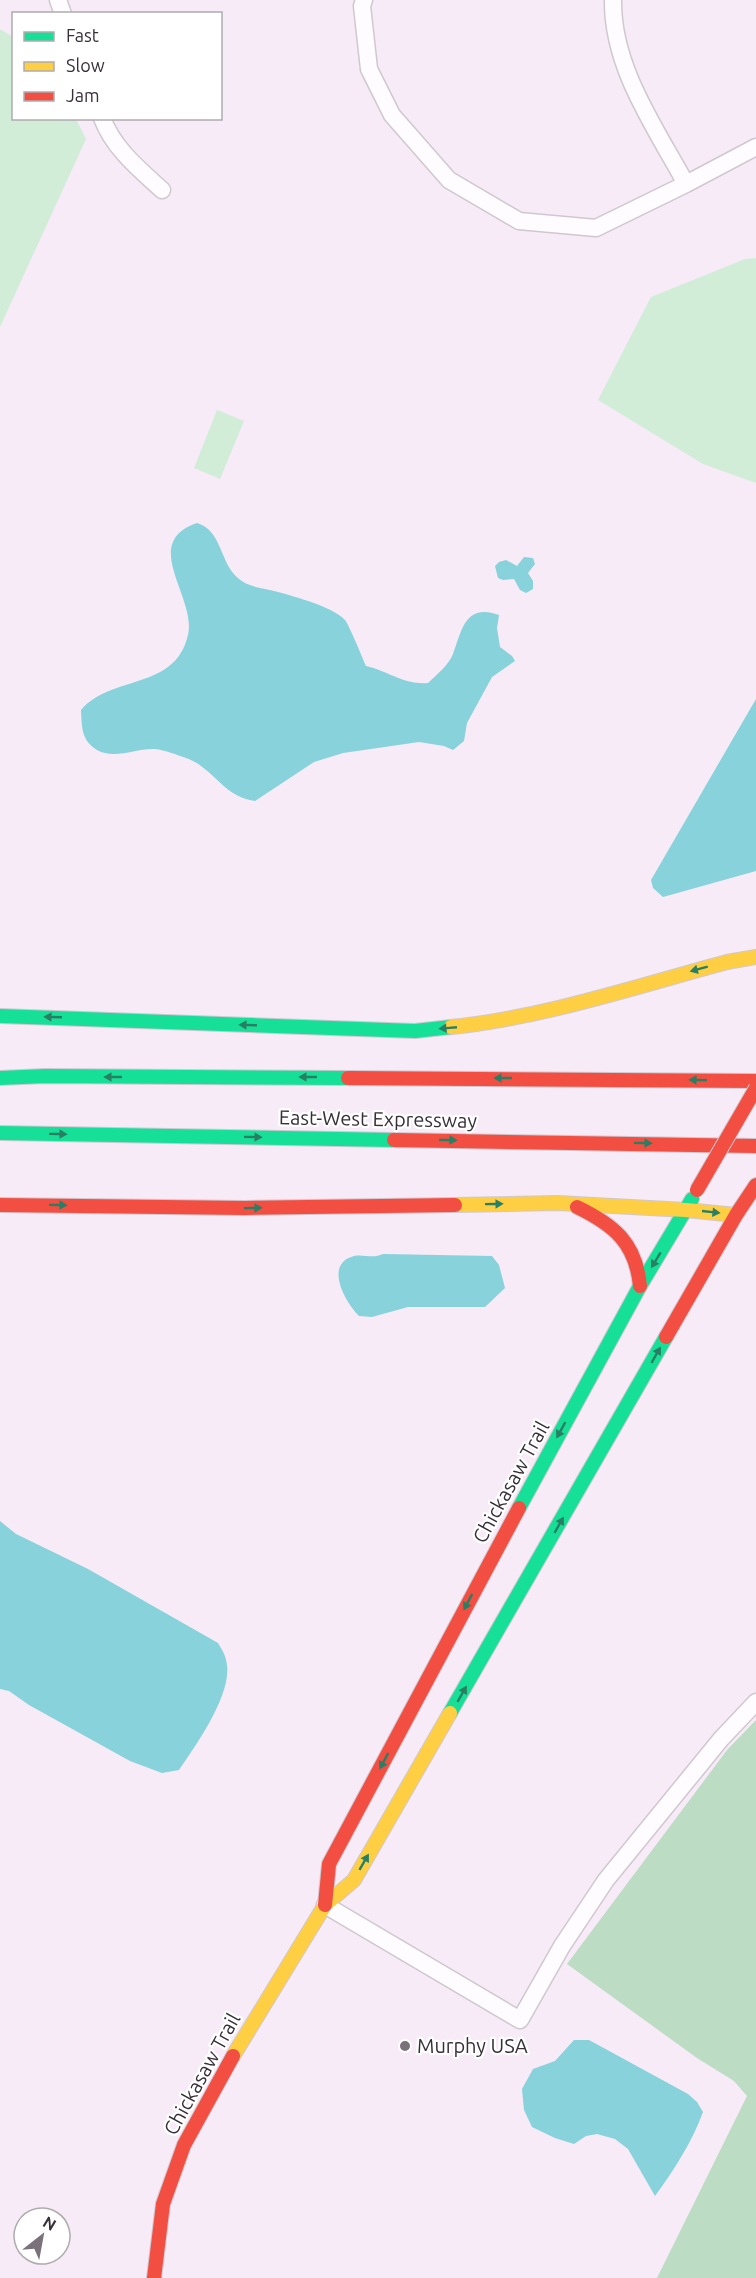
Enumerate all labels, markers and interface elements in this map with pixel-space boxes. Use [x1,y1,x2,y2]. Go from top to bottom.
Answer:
legend [12,12,222,120]
text: Fast [66,25,99,45]
text: Slow [66,55,105,75]
text: Jam [66,85,100,105]
one-way arrow [690,965,708,974]
one-way arrow [44,1013,63,1022]
one-way arrow [239,1020,258,1029]
one-way arrow [439,1023,458,1033]
one-way arrow [103,1072,122,1082]
one-way arrow [298,1073,317,1082]
one-way arrow [493,1073,512,1083]
one-way arrow [688,1075,707,1085]
street label: East-West Expressway [279,1105,478,1132]
one-way arrow [49,1129,68,1139]
one-way arrow [244,1132,263,1142]
one-way arrow [439,1135,458,1145]
one-way arrow [634,1138,653,1148]
one-way arrow [484,1199,503,1209]
one-way arrow [49,1201,68,1210]
one-way arrow [244,1203,263,1213]
one-way arrow [702,1207,721,1217]
one-way arrow [651,1252,661,1269]
one-way arrow [650,1347,661,1363]
street label: Chickasaw Trail [468,1417,553,1547]
one-way arrow [556,1422,566,1439]
one-way arrow [554,1516,564,1533]
one-way arrow [463,1593,473,1610]
one-way arrow [457,1685,467,1702]
one-way arrow [379,1753,389,1770]
one-way arrow [359,1853,369,1870]
street label: Chickasaw Trail [159,2009,244,2139]
place label: Murphy USA [417,2034,528,2057]
marker: Murphy USA [398,2039,412,2053]
north arrow [12,2206,72,2266]
text: N [40,2212,59,2234]

